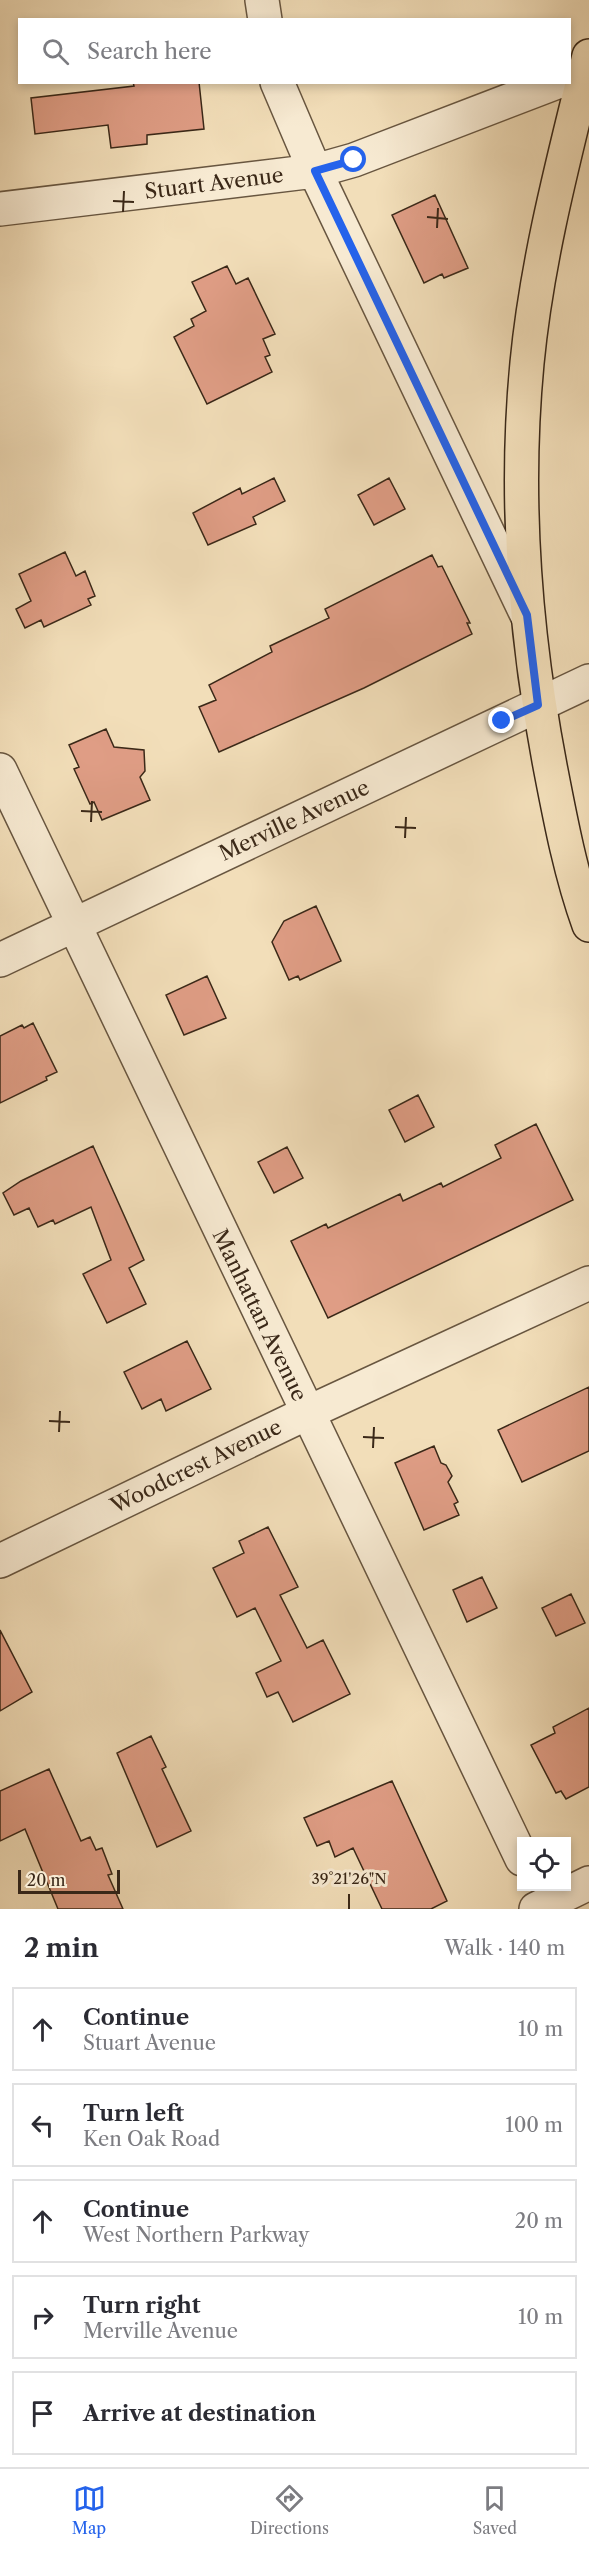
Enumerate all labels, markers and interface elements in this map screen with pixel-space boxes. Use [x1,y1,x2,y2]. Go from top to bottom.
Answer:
search box [18,18,571,84]
icon: search [39,35,72,68]
text: Search here [87,38,212,65]
route start [340,146,366,172]
street label: Stuart Avenue [143,162,285,204]
route end [488,707,514,733]
street label: Merville Avenue [215,774,373,866]
street label: Manhattan Avenue [208,1225,312,1405]
street label: Woodcrest Avenue [106,1414,285,1519]
map controls [517,1837,571,1891]
button: locate [517,1837,571,1891]
scale bar [18,1867,120,1894]
text: 39°21'26"N [311,1869,387,1888]
text: 20 m [27,1870,66,1890]
text: 2 min [24,1932,99,1964]
text: Walk · 140 m [444,1936,565,1960]
text: Continue [83,2004,189,2031]
icon: ahead [26,2013,59,2046]
text: 10 m [518,2017,563,2041]
text: Stuart Avenue [83,2031,216,2055]
text: Turn left [83,2100,184,2127]
icon: left [26,2109,59,2142]
text: 100 m [505,2113,563,2137]
text: Ken Oak Road [83,2127,220,2151]
text: Continue [83,2196,189,2223]
icon: ahead [26,2205,59,2238]
text: 20 m [515,2209,563,2233]
text: West Northern Parkway [83,2223,309,2247]
text: Turn right [83,2292,201,2319]
icon: right [26,2301,59,2334]
text: 10 m [518,2305,563,2329]
text: Merville Avenue [83,2319,238,2343]
icon: arrive [26,2397,59,2430]
text: Arrive at destination [83,2400,316,2427]
tab: Map [72,2482,106,2538]
tab: Directions [250,2482,329,2538]
tab: Saved [473,2482,517,2538]

